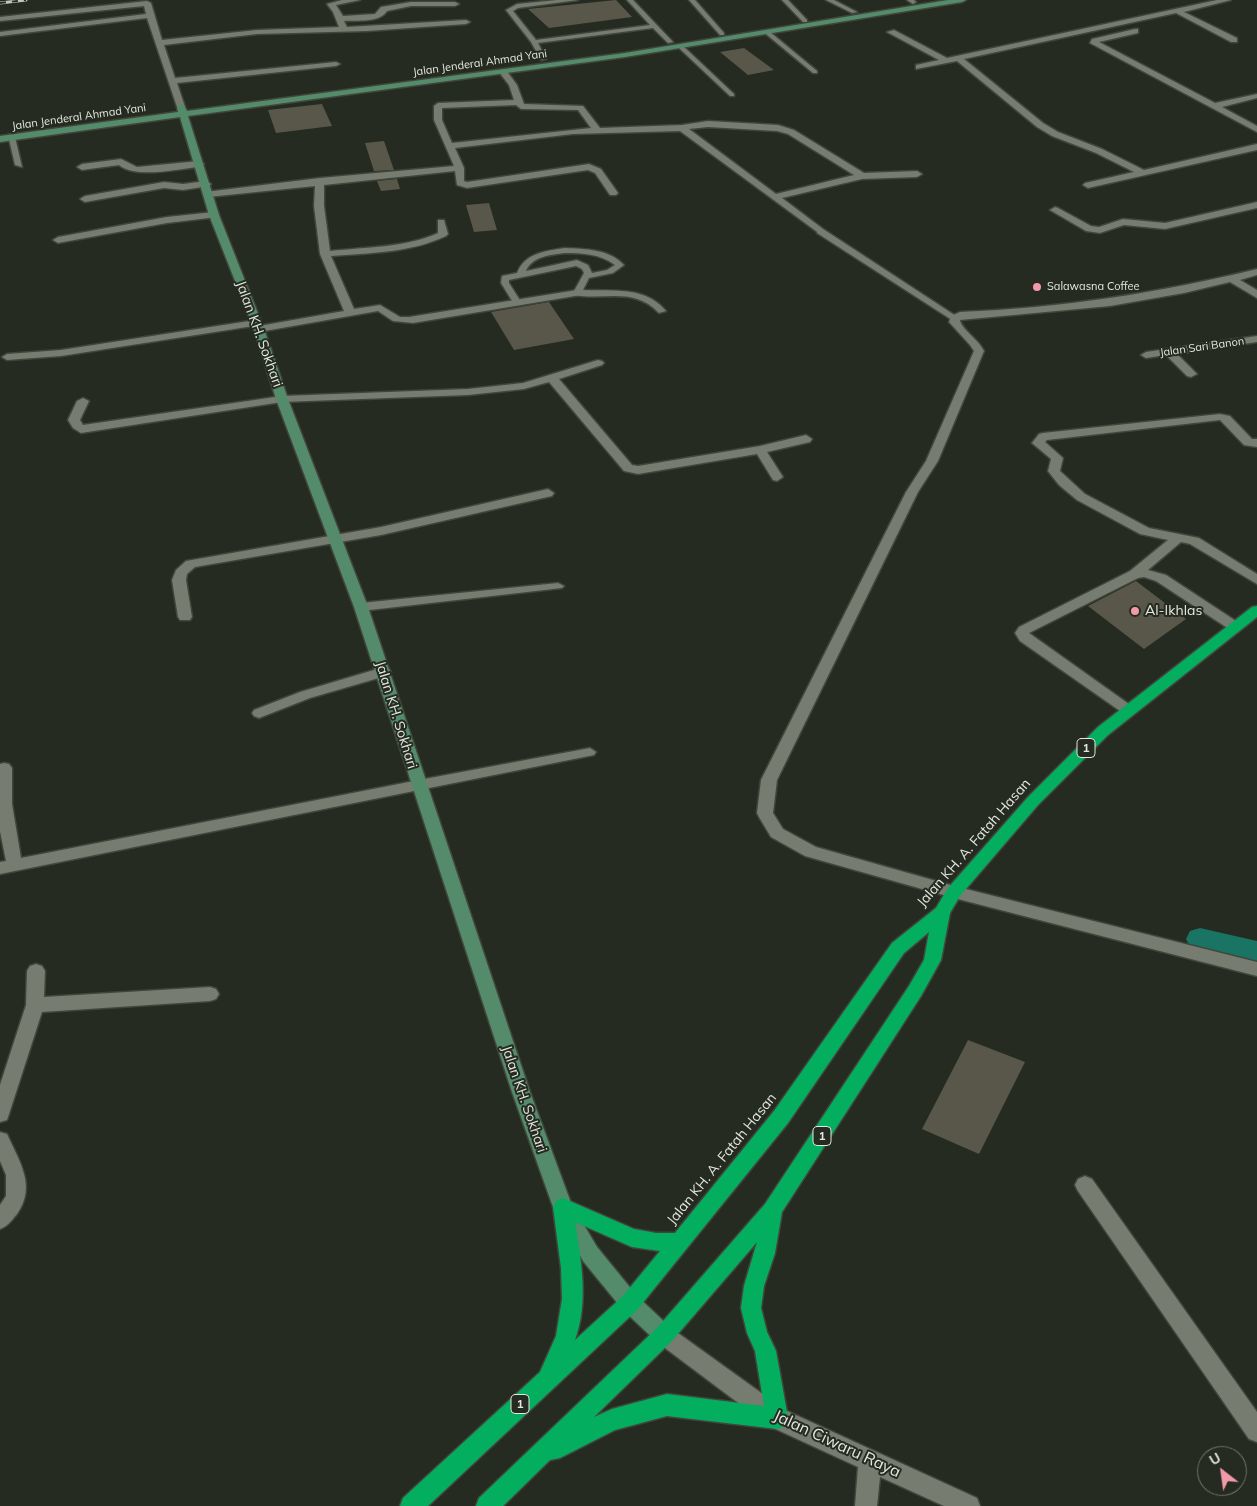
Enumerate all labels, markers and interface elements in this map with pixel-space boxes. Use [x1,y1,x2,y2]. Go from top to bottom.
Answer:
street label: Jalan Jenderal Ahmad Yani [412,47,548,79]
street label: Jalan Jenderal Ahmad Yani [11,101,147,133]
street label: Jalan KH. Sokhari [232,279,286,389]
place label: Salawasna Coffee [1047,280,1139,294]
marker: Salawasna Coffee [1031,281,1043,293]
street label: Jalan Sari Banon [1159,335,1245,359]
place label: Al-Ikhlas [1145,603,1202,619]
marker: Al-Ikhlas [1129,605,1141,617]
street label: Jalan KH. Sokhari [372,659,420,771]
road number: 1 [1077,738,1095,758]
street label: Jalan KH. A. Fatah Hasan [914,775,1034,911]
street label: Jalan KH. Sokhari [498,1043,550,1155]
street label: Jalan KH. A. Fatah Hasan [664,1090,780,1228]
road number: 1 [813,1126,831,1146]
road number: 1 [511,1395,529,1414]
street label: Jalan Ciwaru Raya [771,1406,903,1482]
north arrow [1197,1446,1247,1496]
text: U [1206,1448,1224,1469]

